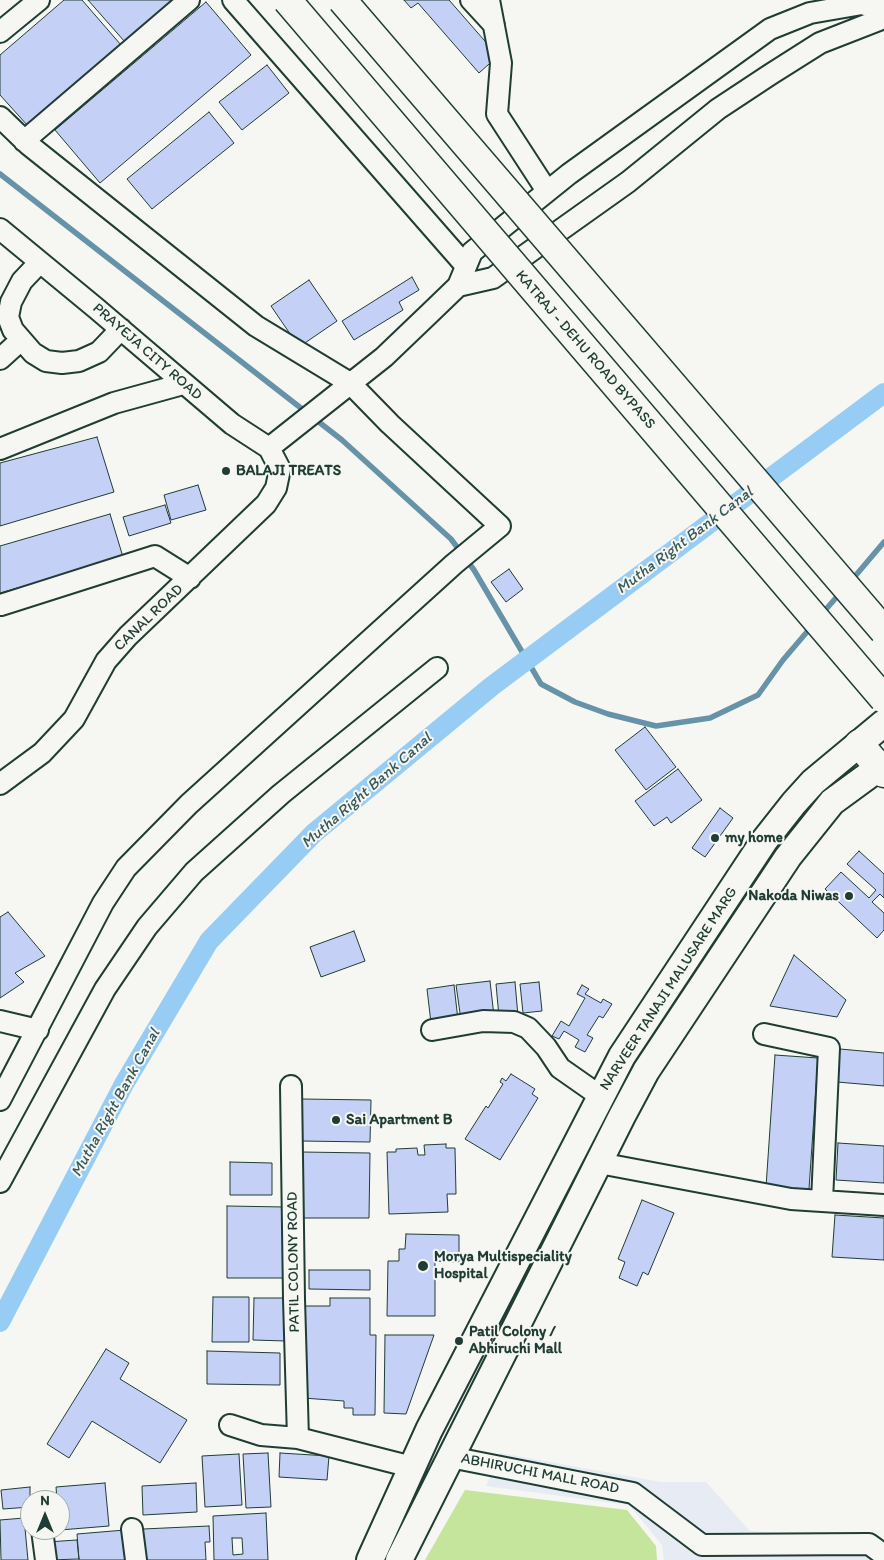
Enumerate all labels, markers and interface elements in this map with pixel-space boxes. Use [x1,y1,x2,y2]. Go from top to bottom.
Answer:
street label: KATRAJ - DEHU ROAD BYPASS [511,267,659,433]
street label: PRAYEJA CITY ROAD [89,300,205,404]
place label: BALAJI TREATS [236,462,341,480]
marker: BALAJI TREATS [220,465,232,477]
water label: Mutha Right Bank Canal [613,483,757,599]
street label: CANAL ROAD [111,581,187,655]
water label: Mutha Right Bank Canal [298,729,436,853]
place label: my home [725,829,783,847]
marker: my home [709,832,721,844]
street label: NARVEER TANAJI MALUSARE MARG [596,884,742,1094]
place label: Nakoda Niwas [748,887,839,905]
marker: Nakoda Niwas [843,890,855,902]
water label: Mutha Right Bank Canal [67,1026,165,1180]
place label: Sai Apartment B [346,1111,453,1129]
marker: Sai Apartment B [330,1114,342,1126]
street label: PATIL COLONY ROAD [284,1191,304,1333]
place label: Morya Multispeciality Hospital [434,1248,572,1283]
marker: Morya Multispeciality Hospital [416,1259,430,1273]
place label: Patil Colony / Abhiruchi Mall [469,1323,562,1358]
marker: Patil Colony / Abhiruchi Mall [453,1335,465,1347]
street label: ABHIRUCHI MALL ROAD [459,1450,621,1498]
north arrow [20,1490,70,1540]
text: N [40,1492,50,1509]

